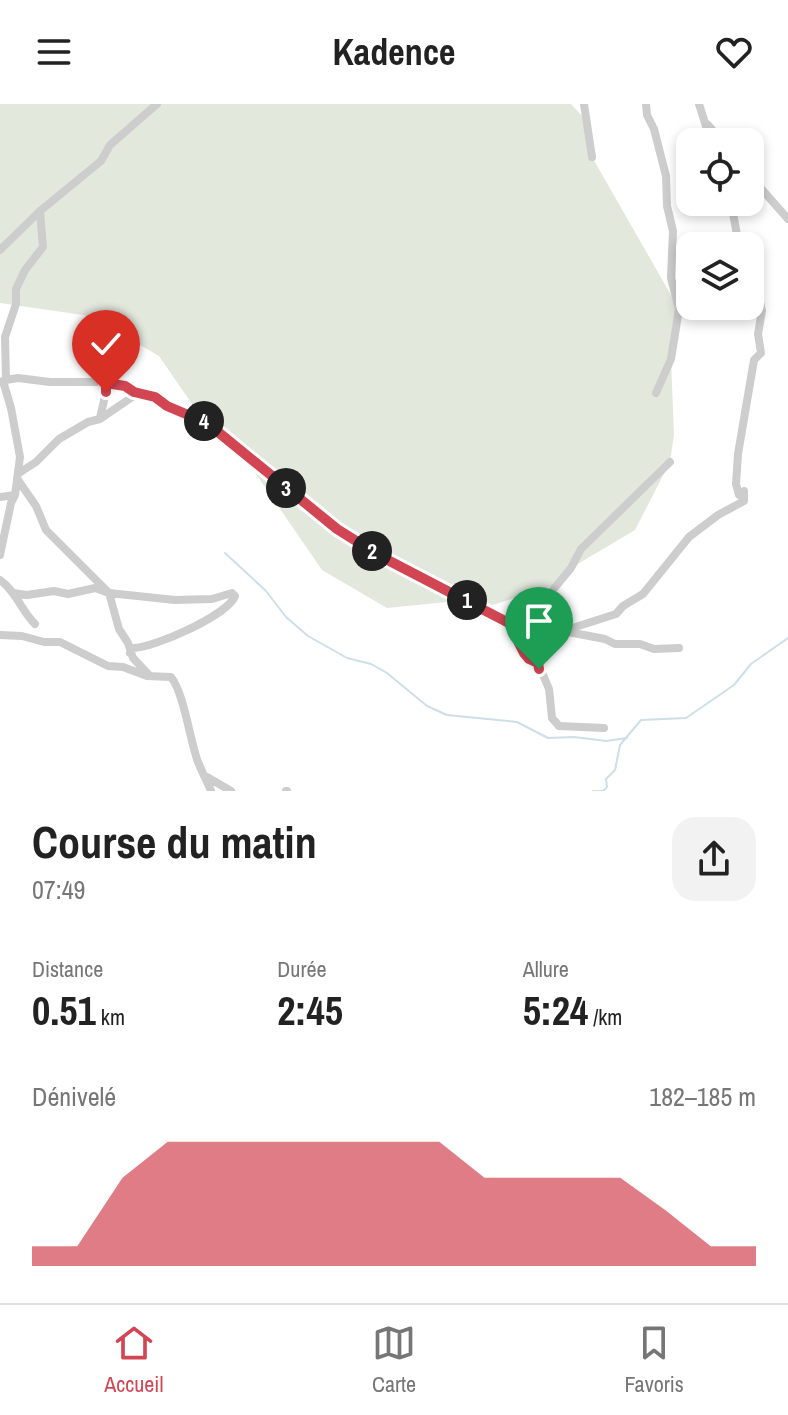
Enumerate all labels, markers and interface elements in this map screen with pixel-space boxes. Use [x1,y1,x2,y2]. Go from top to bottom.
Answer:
text: Kadence [332,28,456,76]
icon: menu [32,30,76,74]
icon: heart [712,30,756,74]
map controls [676,128,764,320]
button: locate [676,128,764,216]
button: layers [676,232,764,320]
pin [72,310,140,392]
icon: check [84,322,128,366]
pin: 4 [184,401,224,441]
text: 4 [199,406,209,436]
pin: 3 [266,468,306,508]
text: 3 [281,473,291,503]
pin: 2 [352,531,392,571]
text: 2 [367,536,377,566]
pin: 1 [447,580,487,620]
text: 1 [462,585,472,615]
pin [505,587,573,669]
icon: arrive [517,599,561,643]
text: Course du matin [32,812,317,872]
button: share [672,817,756,901]
text: 07:49 [32,872,85,907]
text: Distance [32,954,103,984]
text: Durée [277,954,326,984]
text: Allure [523,954,569,984]
text: 0.51 [32,984,96,1037]
text: 2:45 [277,984,343,1037]
text: 5:24 [523,984,588,1037]
text: km [96,1002,125,1032]
text: /km [588,1002,622,1032]
text: Dénivelé [32,1079,116,1114]
text: 182–185 m [649,1079,756,1114]
tab: Accueil [104,1321,163,1399]
tab: Carte [372,1321,416,1399]
tab: Favoris [624,1321,684,1399]

